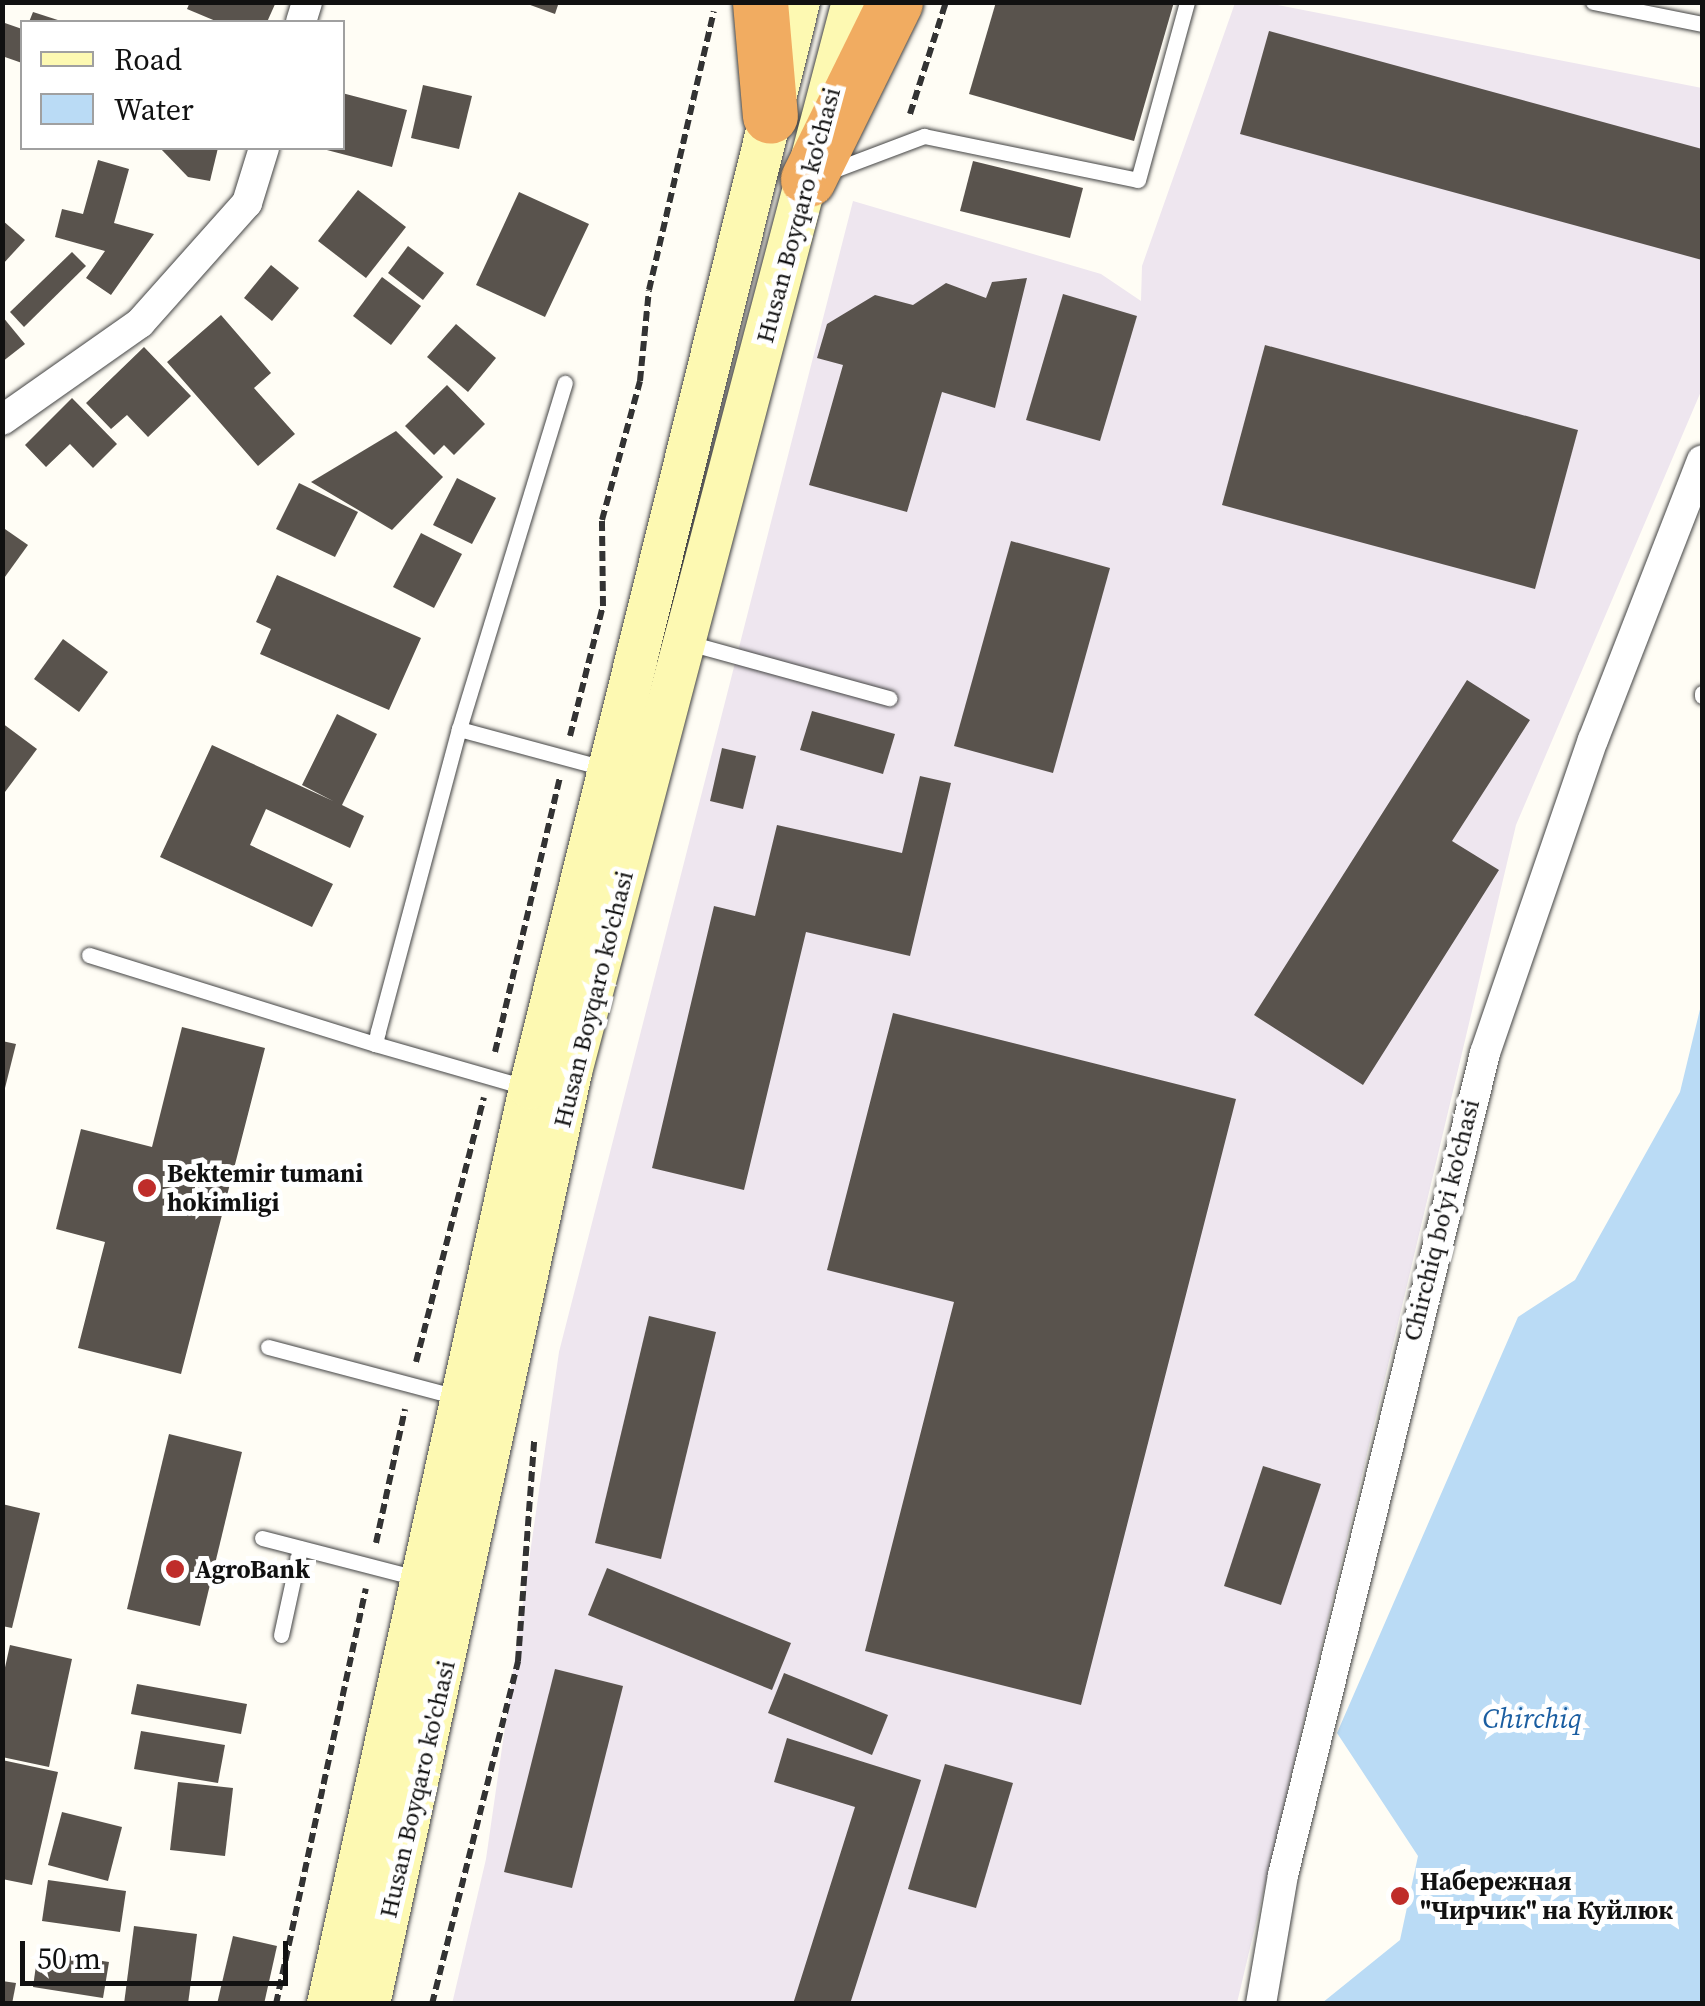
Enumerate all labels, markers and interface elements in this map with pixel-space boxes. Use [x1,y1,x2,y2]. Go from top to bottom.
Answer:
legend [20,20,345,150]
text: Road [114,39,182,80]
street label: Husan Boyqaro ko'chasi [749,84,847,346]
text: Water [114,89,194,130]
street label: Husan Boyqaro ko'chasi [547,868,639,1130]
street label: Chirchiq bo'yi ko'chasi [1396,1096,1486,1344]
place label: Bektemir tumani hokimligi [167,1159,363,1218]
marker: Bektemir tumani hokimligi [136,1177,158,1199]
place label: AgroBank [195,1554,310,1584]
marker: AgroBank [164,1558,186,1580]
street label: Husan Boyqaro ko'chasi [373,1657,461,1921]
water label: Chirchiq [1482,1701,1582,1735]
place label: Набережная "Чирчик" на Куйлюк [1420,1867,1673,1926]
marker: Набережная "Чирчик" на Куйлюк [1389,1885,1411,1907]
scale bar [25,1921,292,1983]
text: 50 m [37,1938,101,1979]

